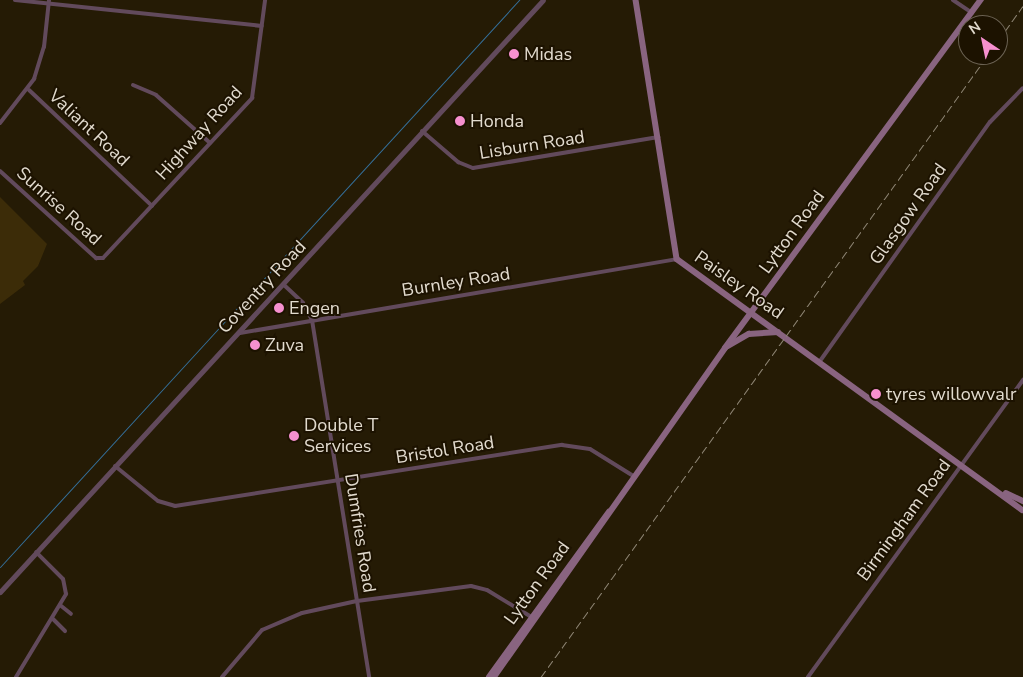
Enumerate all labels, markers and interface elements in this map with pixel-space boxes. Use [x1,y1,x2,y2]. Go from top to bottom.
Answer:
north arrow [958,15,1008,65]
text: N [965,17,985,39]
place label: Midas [524,43,572,65]
marker: Midas [508,48,520,60]
street label: Highway Road [151,82,247,184]
street label: Valiant Road [44,85,134,171]
place label: Honda [470,110,524,132]
marker: Honda [454,115,466,127]
street label: Lisburn Road [478,126,586,164]
street label: Glasgow Road [865,159,951,269]
street label: Sunrise Road [12,162,106,250]
street label: Lytton Road [755,186,829,278]
street label: Coventry Road [213,236,311,338]
street label: Paisley Road [690,246,788,324]
street label: Burnley Road [400,263,512,301]
place label: Engen [289,297,340,319]
marker: Engen [273,302,285,314]
place label: Zuva [265,334,304,356]
marker: Zuva [249,339,261,351]
place label: tyres willowvalr [886,383,1016,405]
marker: tyres willowvalr [870,388,882,400]
place label: Double T Services [304,415,378,458]
marker: Double T Services [288,430,300,442]
street label: Bristol Road [394,432,496,468]
street label: Birmingham Road [853,455,955,585]
street label: Dumfries Road [340,472,380,594]
street label: Lytton Road [500,537,574,629]

